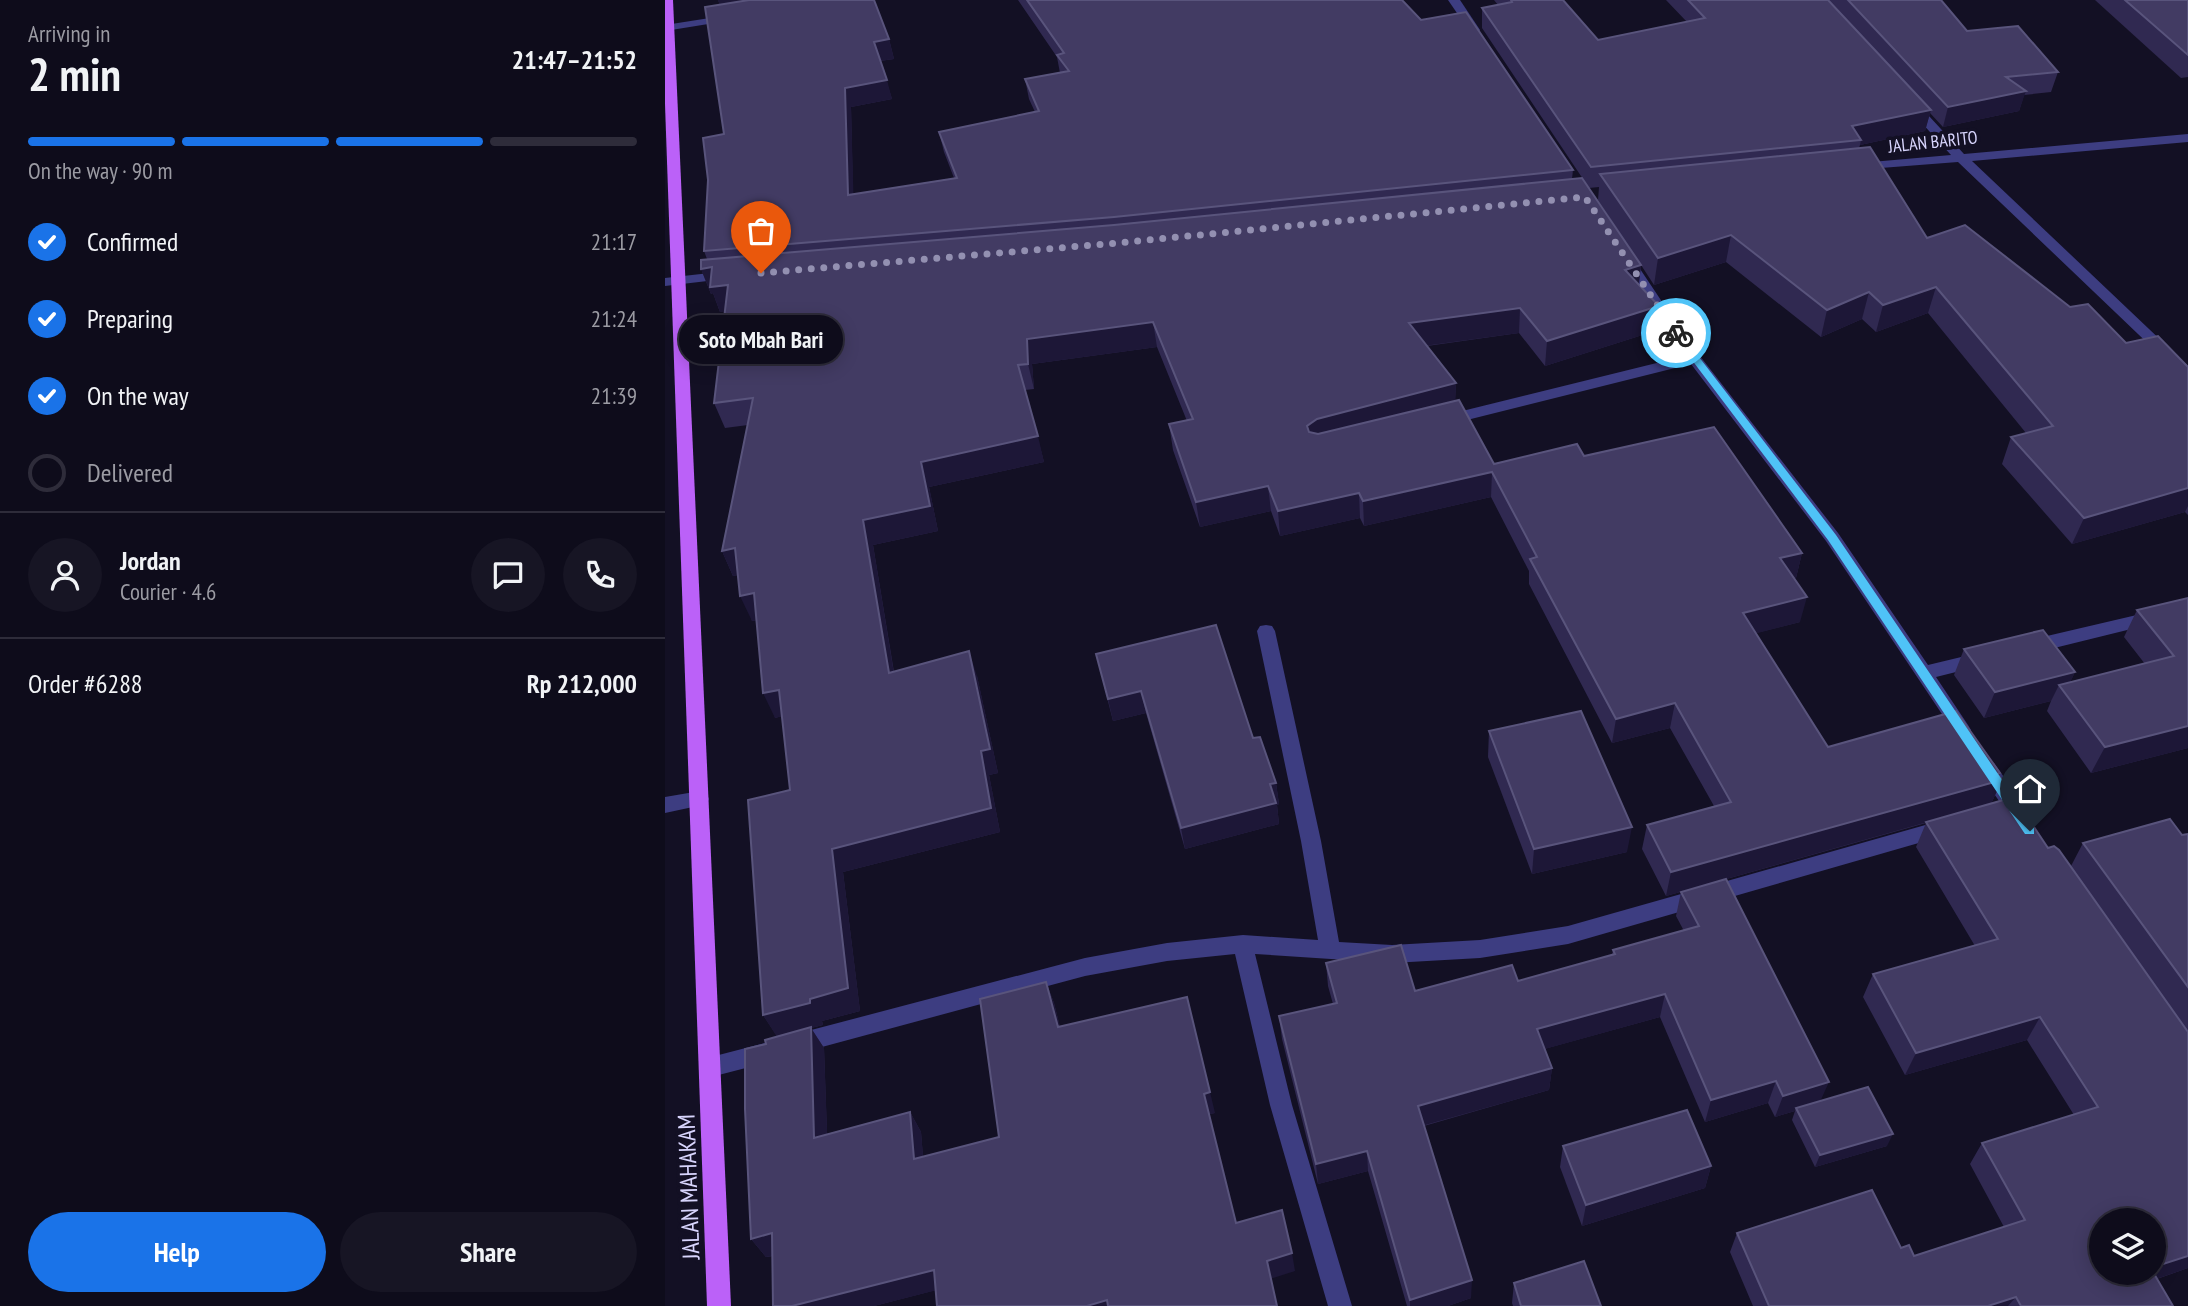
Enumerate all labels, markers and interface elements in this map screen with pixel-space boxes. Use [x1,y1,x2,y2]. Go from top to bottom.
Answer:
text: Arriving in [28,19,110,48]
text: 21:47–21:52 [512,43,637,76]
text: 2 min [28,44,121,104]
street label: JALAN BARITO [1886,125,1979,158]
text: On the way · 90 m [28,156,172,185]
pin [731,201,791,273]
icon: bag [742,212,780,250]
icon: check [28,223,66,261]
text: Confirmed [87,225,178,258]
text: 21:17 [591,227,637,256]
courier [1641,298,1711,368]
icon: check [28,300,66,338]
text: Preparing [87,302,173,335]
text: 21:24 [591,304,637,333]
icon: bike [1657,314,1695,352]
callout: Soto Mbah Bari [679,315,843,364]
text: Soto Mbah Bari [699,325,823,354]
icon: check [28,377,66,415]
text: On the way [87,379,189,412]
text: 21:39 [591,381,637,410]
text: Delivered [87,456,173,489]
button: person [28,538,102,612]
button: chat [471,538,545,612]
button: phone [563,538,637,612]
text: Jordan [120,544,181,577]
text: Courier · 4.6 [120,577,216,606]
text: Order #6288 [28,667,143,700]
text: Rp 212,000 [527,667,637,700]
pin [2000,759,2060,831]
icon: home [2011,770,2049,808]
street label: JALAN MAHAKAM [670,1114,707,1261]
map controls [2089,1208,2166,1285]
button: layers [2089,1208,2166,1285]
button: Help [28,1212,326,1292]
button: Share [340,1212,637,1292]

